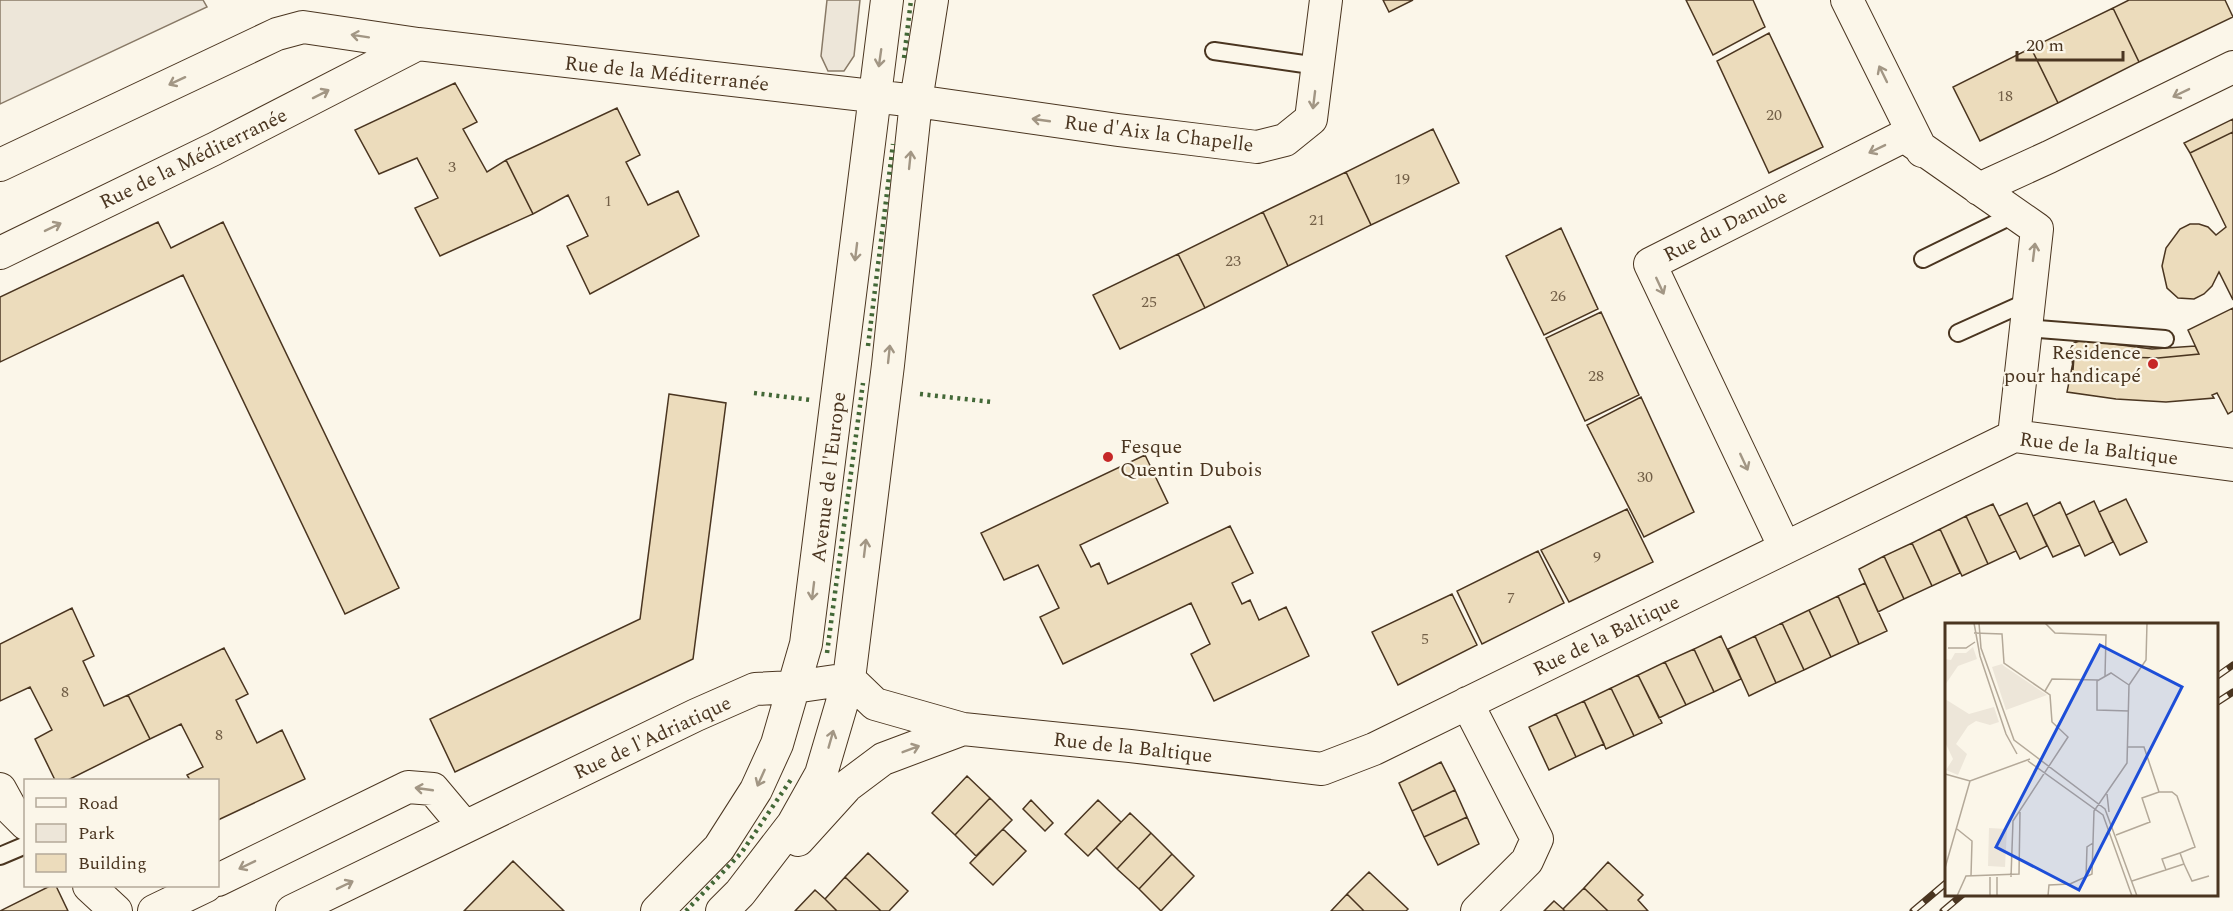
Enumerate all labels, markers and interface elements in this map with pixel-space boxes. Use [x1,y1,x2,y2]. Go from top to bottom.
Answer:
scale bar [2017,24,2124,62]
one-way arrow [350,30,370,41]
text: 20 m [2026,32,2064,59]
street label: Rue de la Méditerranée [563,48,771,100]
one-way arrow [874,48,885,67]
one-way arrow [1877,65,1888,83]
one-way arrow [168,76,186,88]
house number: 18 [1997,84,2013,108]
one-way arrow [2172,87,2190,99]
one-way arrow [312,88,330,99]
one-way arrow [1308,89,1319,109]
street label: Rue de la Méditerranée [94,100,292,217]
house number: 20 [1766,103,1782,127]
street label: Rue d'Aix la Chapelle [1062,107,1255,160]
one-way arrow [1032,114,1052,125]
one-way arrow [1869,144,1887,156]
one-way arrow [905,151,916,171]
house number: 3 [448,155,456,179]
house number: 19 [1394,167,1410,191]
street label: Rue du Danube [1658,182,1793,270]
house number: 1 [604,189,612,213]
house number: 21 [1309,208,1325,232]
one-way arrow [43,221,61,233]
one-way arrow [850,241,861,261]
one-way arrow [2029,243,2040,263]
house number: 23 [1225,249,1241,273]
one-way arrow [1655,276,1667,294]
house number: 26 [1550,284,1566,308]
house number: 25 [1141,290,1157,314]
place label: Résidence pour handicapé [2004,338,2141,391]
one-way arrow [884,345,895,365]
marker: Résidence pour handicapé [2146,357,2160,371]
house number: 28 [1588,364,1604,388]
street label: Avenue de l'Europe [804,390,854,564]
street label: Rue de la Baltique [2018,424,2180,474]
place label: Fesque Quentin Dubois [1120,432,1262,485]
marker: Fesque Quentin Dubois [1101,450,1115,464]
one-way arrow [1738,452,1750,470]
house number: 30 [1637,465,1653,489]
one-way arrow [860,538,871,558]
house number: 9 [1593,545,1601,569]
one-way arrow [807,580,818,600]
house number: 7 [1507,586,1515,610]
street label: Rue de la Baltique [1528,587,1685,684]
inset map [1945,623,2218,896]
house number: 5 [1421,627,1429,651]
house number: 8 [61,680,69,704]
street label: Rue de l'Adriatique [569,688,736,788]
house number: 8 [215,723,223,747]
street label: Rue de la Baltique [1052,725,1214,771]
one-way arrow [826,730,837,749]
one-way arrow [901,742,920,753]
one-way arrow [755,768,767,786]
legend [24,779,219,887]
one-way arrow [415,783,434,794]
text: Road [78,790,119,817]
text: Park [78,820,115,847]
text: Building [78,850,147,877]
one-way arrow [239,860,257,872]
one-way arrow [335,879,353,891]

